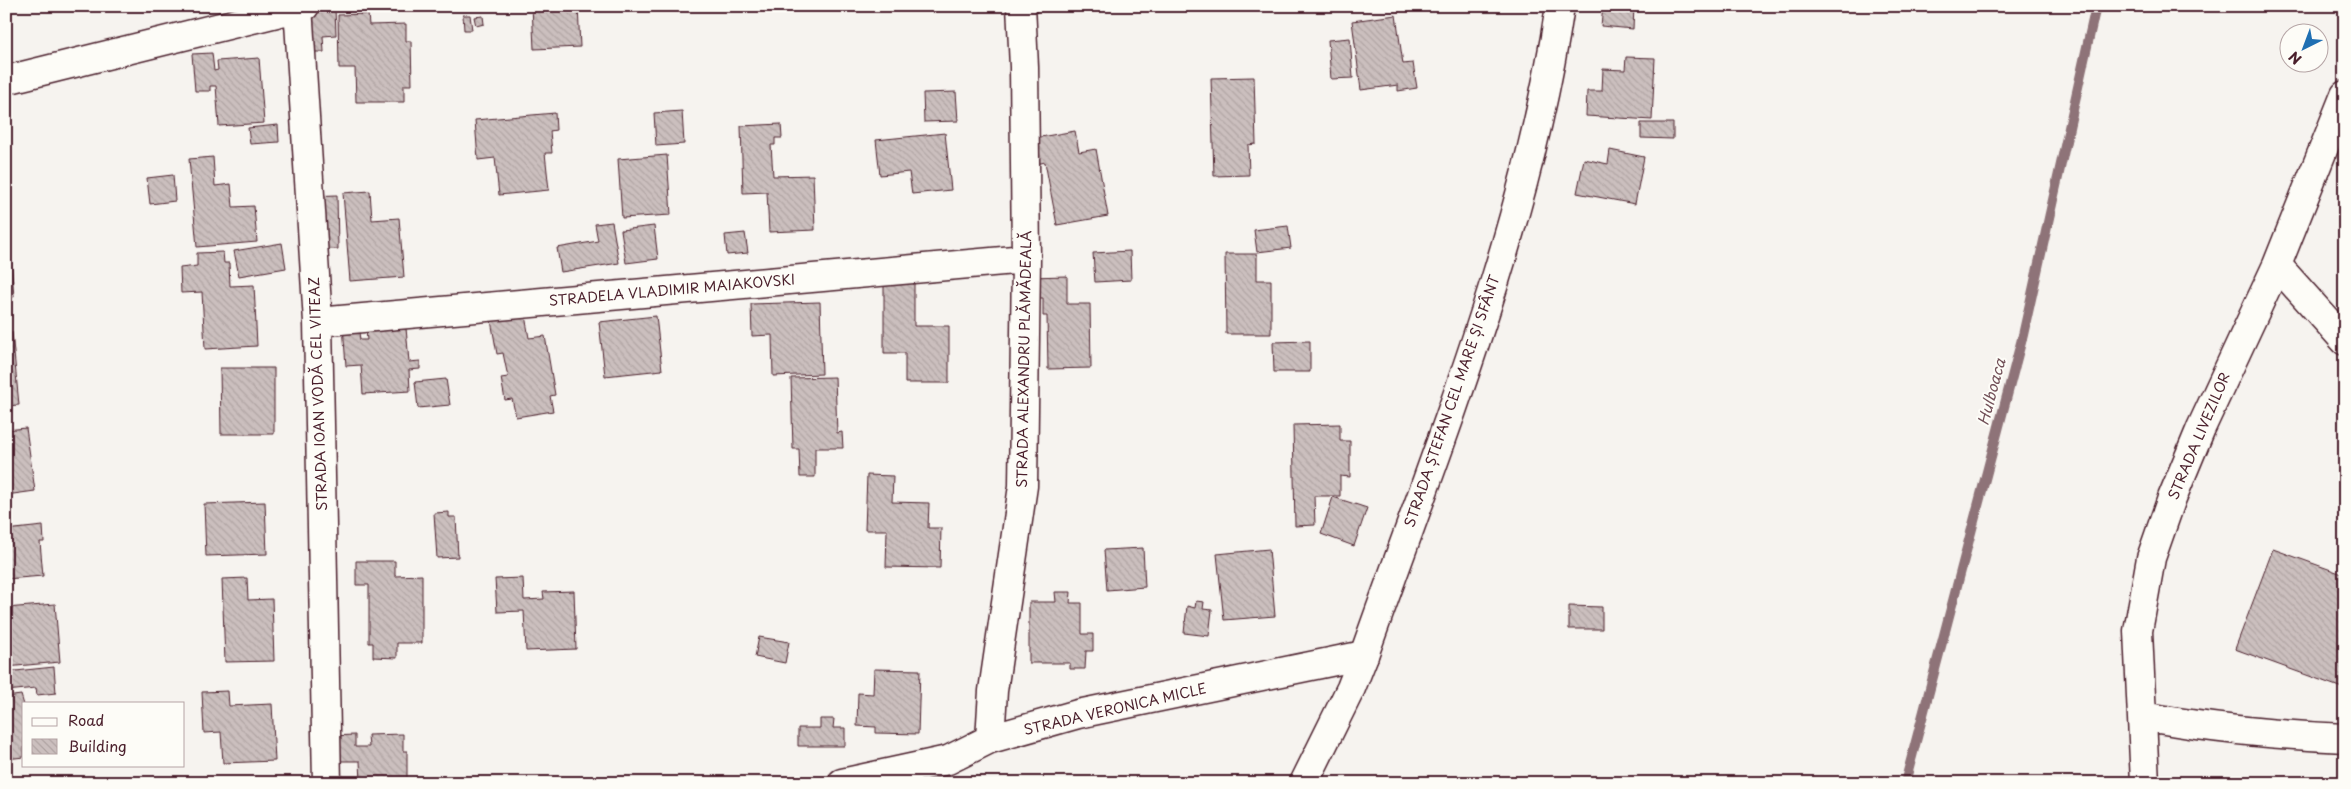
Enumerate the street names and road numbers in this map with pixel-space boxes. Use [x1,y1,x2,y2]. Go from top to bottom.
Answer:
street label: STRADA ALEXANDRU PLĂMĂDEALĂ [1011,230,1036,488]
street label: STRADELA VLADIMIR MAIAKOVSKI [548,268,796,311]
street label: STRADA ȘTEFAN CEL MARE ȘI SFÂNT [1398,272,1505,530]
street label: STRADA IOAN VODĂ CEL VITEAZ [303,277,332,511]
street label: STRADA LIVEZILOR [2162,369,2235,503]
street label: STRADA VERONICA MICLE [1021,677,1209,740]

